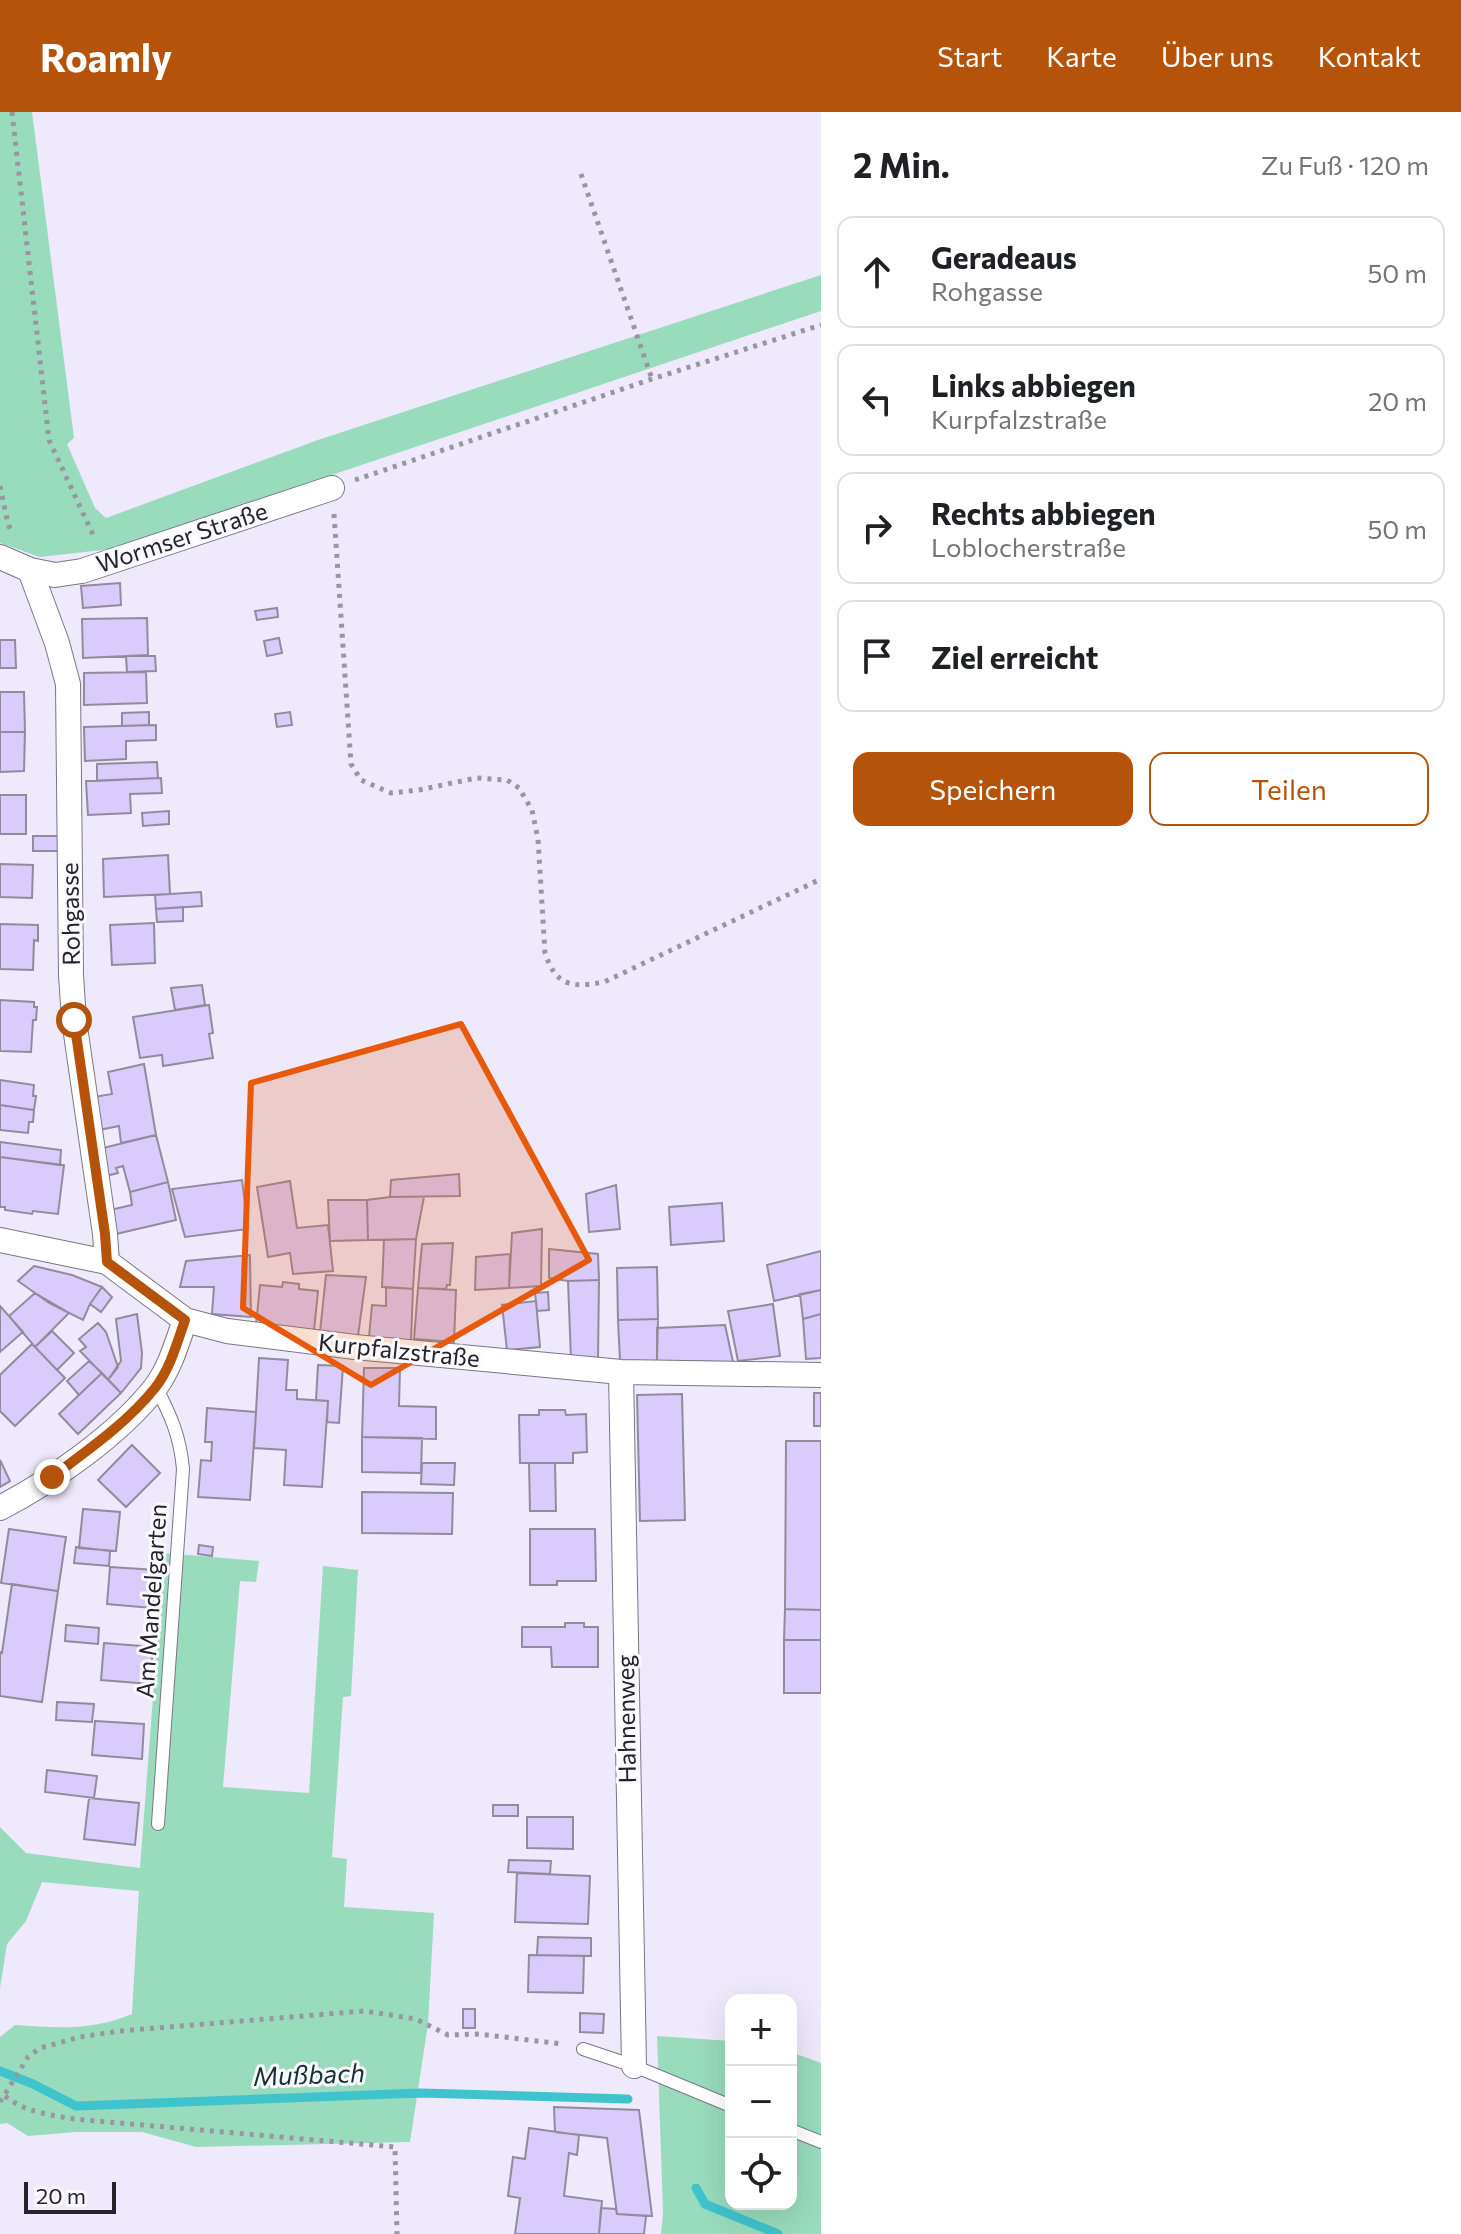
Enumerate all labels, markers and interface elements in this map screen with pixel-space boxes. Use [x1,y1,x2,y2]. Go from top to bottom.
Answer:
text: Roamly [40,33,172,80]
text: Start [937,39,1002,73]
text: Karte [1046,39,1117,73]
text: Über uns [1161,39,1274,73]
text: Kontakt [1318,39,1421,73]
text: 2 Min. [853,143,950,185]
text: Zu Fuß · 120 m [1261,149,1429,180]
text: Geradeaus [931,238,1077,275]
icon: ahead [855,250,899,294]
text: 50 m [1367,257,1427,288]
text: Rohgasse [931,275,1043,306]
text: Links abbiegen [931,366,1136,403]
icon: left [855,378,899,422]
text: 20 m [1368,385,1427,416]
text: Kurpfalzstraße [931,403,1107,434]
text: Rechts abbiegen [931,494,1156,531]
street label: Wormser Straße [92,495,271,578]
icon: right [855,506,899,550]
text: 50 m [1367,513,1427,544]
text: Loblocherstraße [931,531,1126,562]
icon: arrive [855,634,899,678]
text: Ziel erreicht [931,638,1099,675]
button: Speichern [853,752,1133,826]
button: Teilen [1149,752,1429,826]
street label: Rohgasse [54,862,85,966]
route start [56,1002,92,1038]
street label: Kurpfalzstraße [317,1327,481,1372]
route end [34,1459,70,1495]
street label: Am Mandelgarten [129,1503,172,1699]
street label: Hahnenweg [610,1654,641,1784]
map controls [725,1994,797,2210]
button: + [725,1994,797,2066]
water label: Mußbach [253,2056,365,2091]
button: − [725,2066,797,2138]
button: locate [725,2138,797,2210]
scale bar [24,2178,116,2214]
text: 20 m [36,2182,86,2209]

